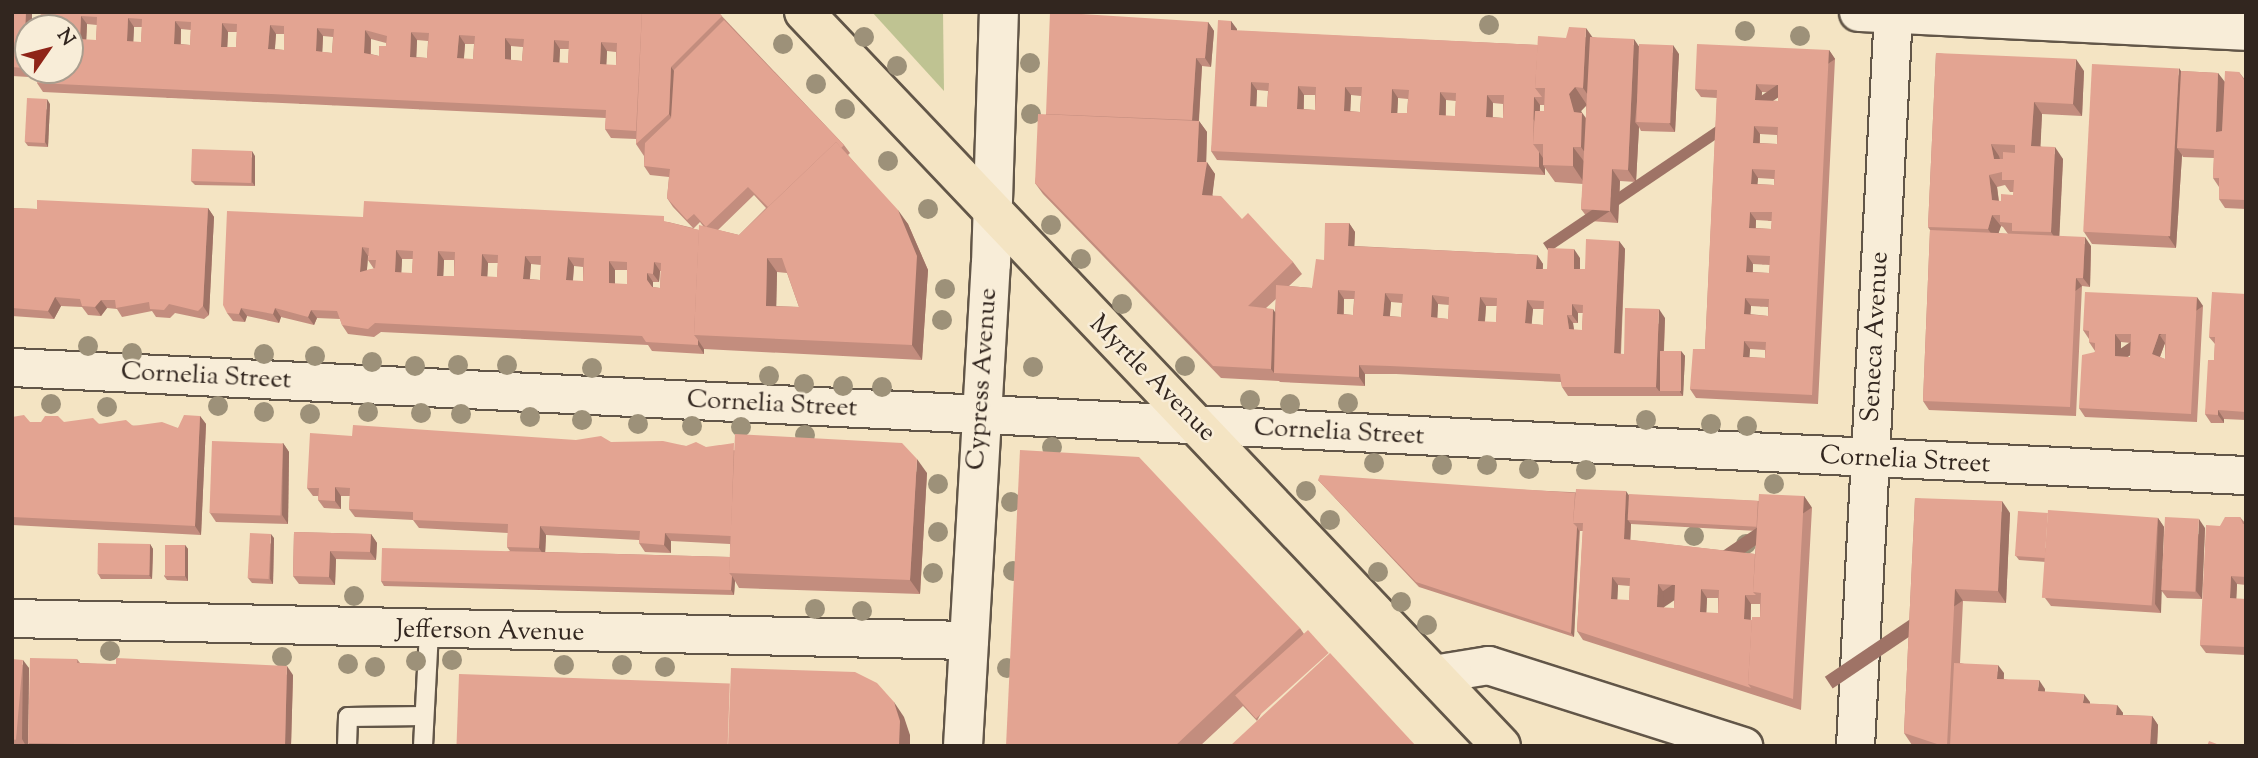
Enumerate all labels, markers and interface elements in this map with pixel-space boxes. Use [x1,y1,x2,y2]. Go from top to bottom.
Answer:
north arrow [14,14,84,84]
text: N [50,24,80,52]
street label: Seneca Avenue [1856,251,1896,423]
street label: Cypress Avenue [961,287,1005,471]
street label: Myrtle Avenue [1082,309,1222,449]
street label: Cornelia Street [120,357,292,397]
street label: Cornelia Street [686,385,858,425]
street label: Cornelia Street [1253,413,1425,453]
street label: Cornelia Street [1819,441,1991,481]
street label: Jefferson Avenue [395,615,585,649]

